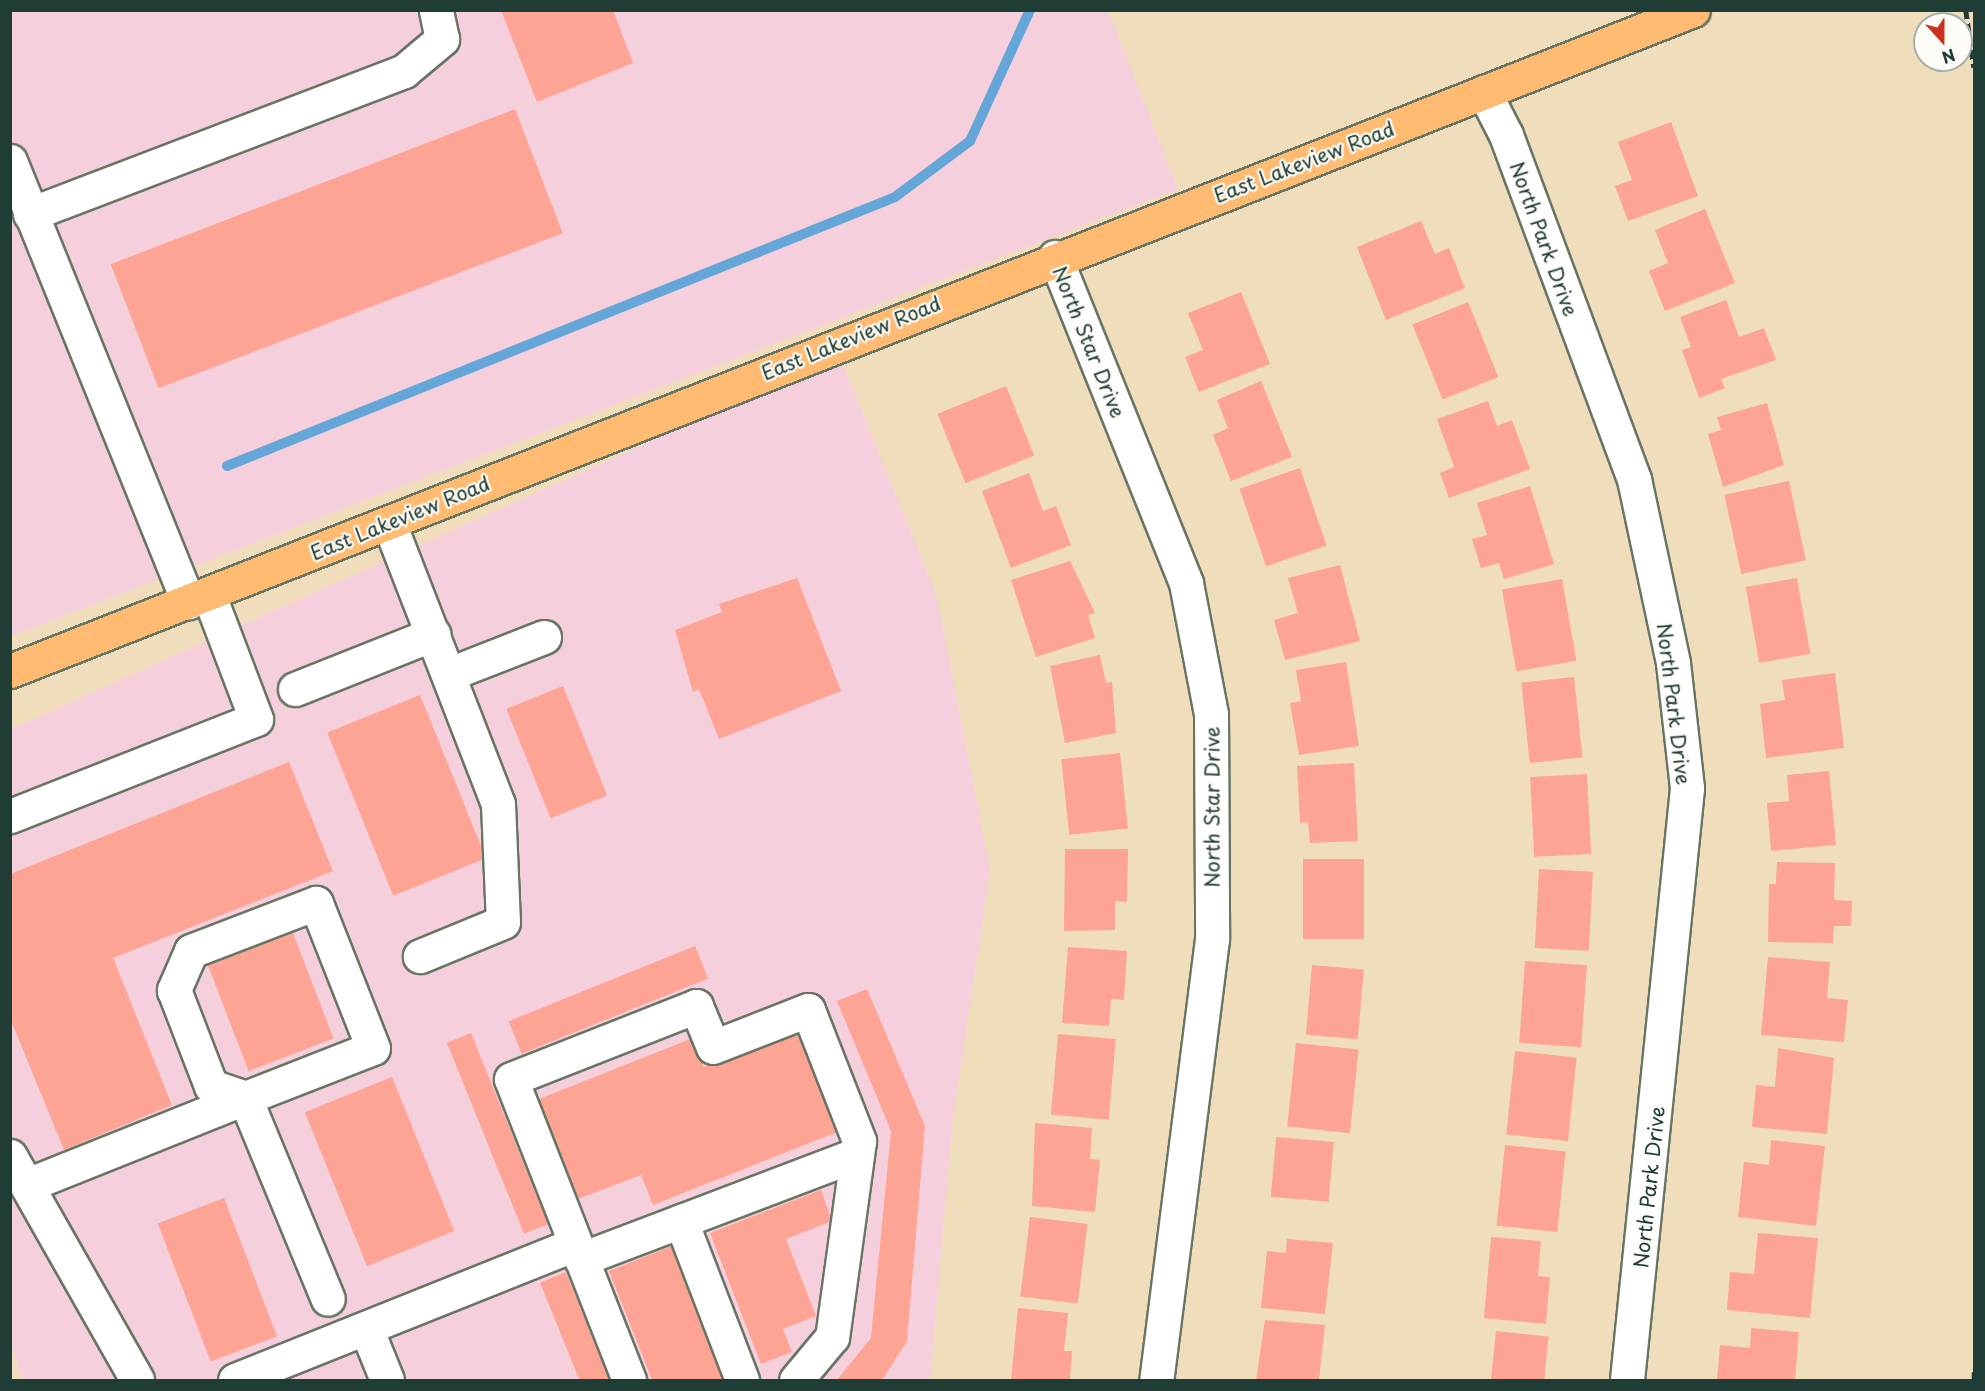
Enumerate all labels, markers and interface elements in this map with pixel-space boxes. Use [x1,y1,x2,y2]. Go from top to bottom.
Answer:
north arrow [1913,12,1973,72]
text: N [1939,43,1959,70]
street label: East Lakeview Road [1211,117,1397,207]
street label: North Park Drive [1505,158,1583,320]
street label: North Star Drive [1048,262,1130,422]
street label: East Lakeview Road [758,291,944,385]
street label: East Lakeview Road [307,471,493,565]
street label: North Park Drive [1652,621,1696,787]
street label: North Star Drive [1200,726,1224,888]
street label: North Park Drive [1628,1104,1670,1270]

